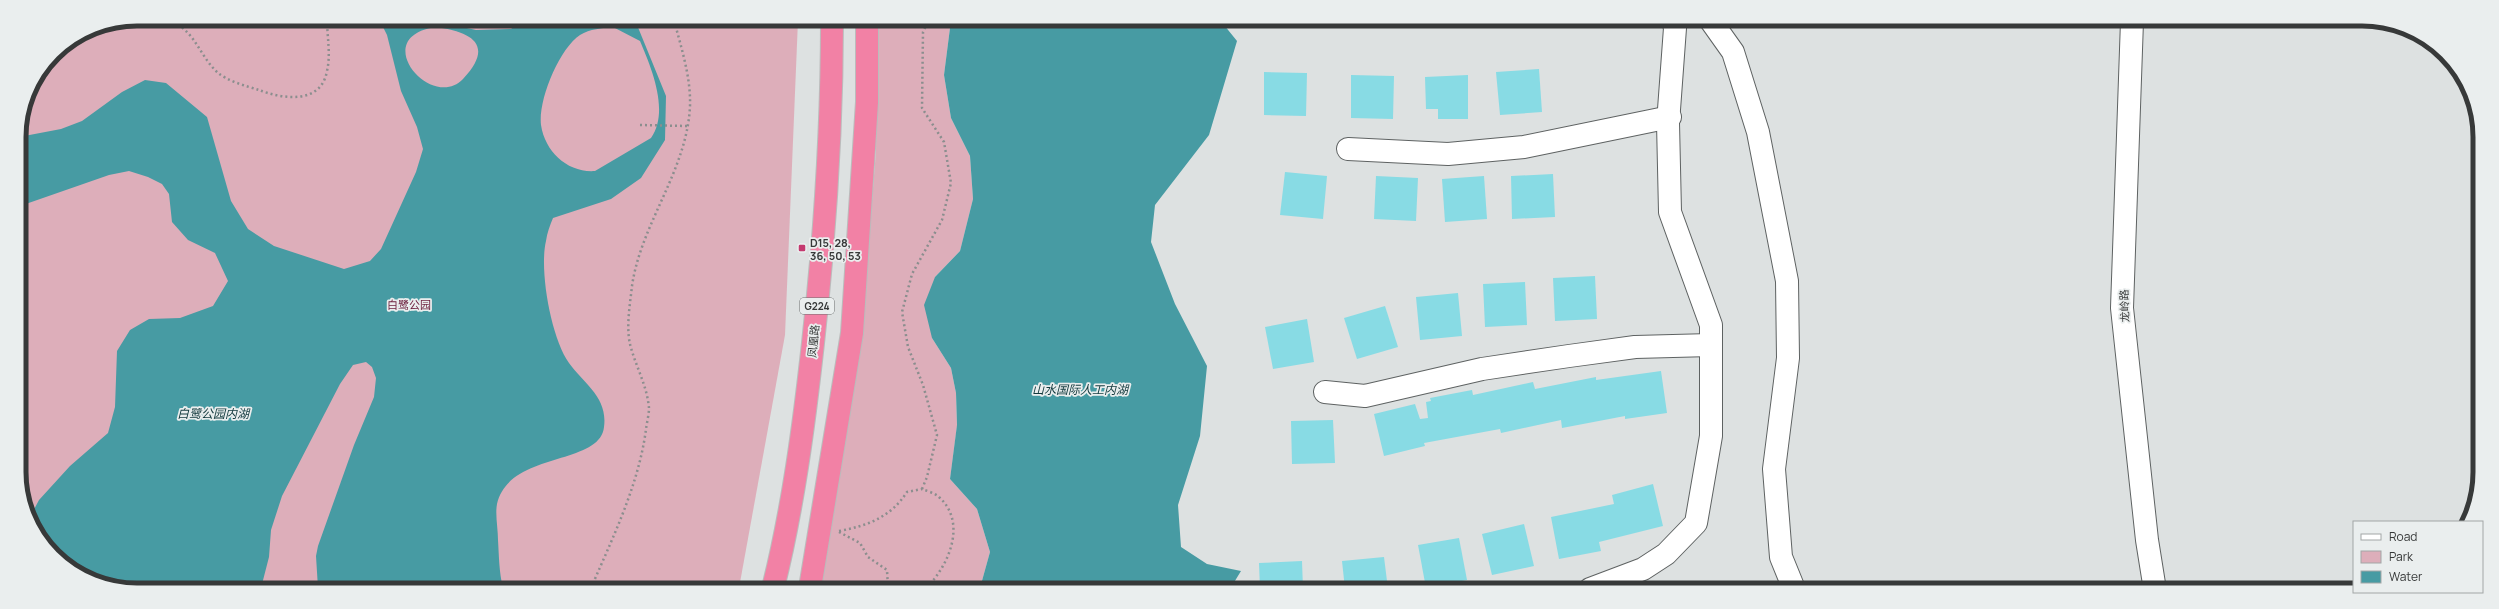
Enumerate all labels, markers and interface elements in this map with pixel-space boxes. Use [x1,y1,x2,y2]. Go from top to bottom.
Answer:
place label: D15, 28, 36, 50, 53 [810,235,861,263]
marker: D15, 28, 36, 50, 53 [797,243,807,253]
street label: 龙岭路 [2116,289,2132,323]
park label: 白鹭公园 [387,297,431,312]
road number: G224 [800,298,834,314]
street label: 凤凰路 [804,324,822,358]
water label: 山水国际人工内湖 [1032,381,1130,398]
water label: 白鹭公园内湖 [177,405,251,422]
legend [2353,521,2483,593]
text: Road [2389,528,2417,545]
text: Park [2389,548,2414,565]
text: Water [2389,568,2423,585]

